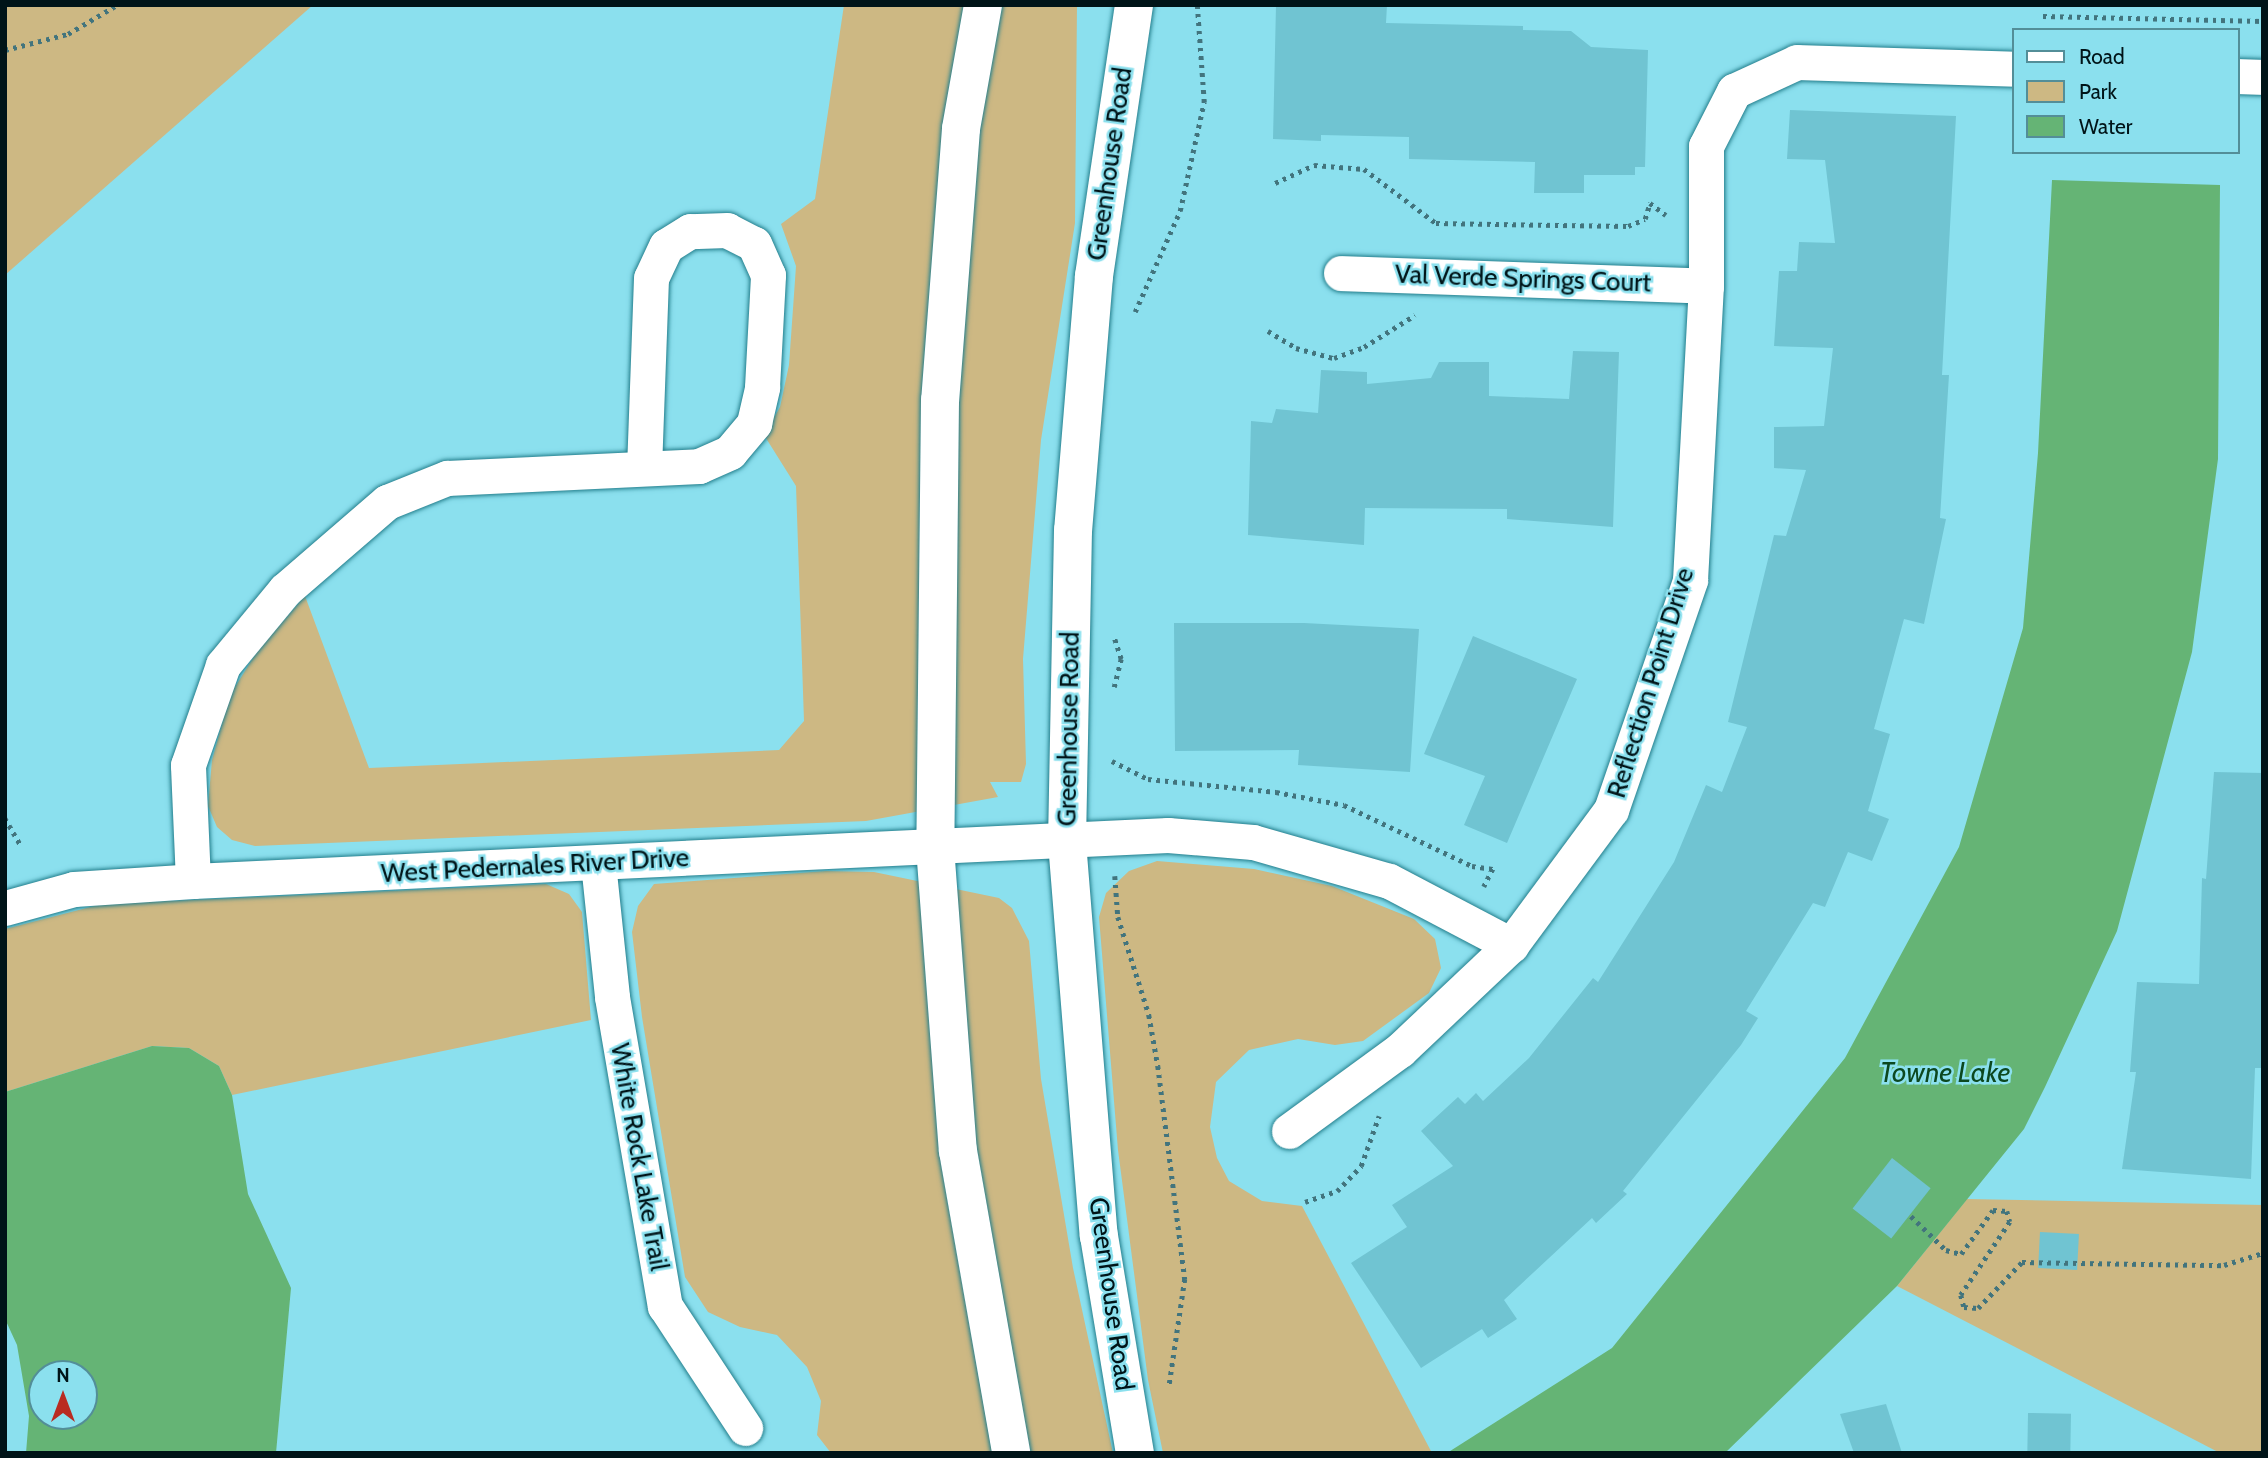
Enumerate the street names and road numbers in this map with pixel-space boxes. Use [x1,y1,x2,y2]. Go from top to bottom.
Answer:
street label: Greenhouse Road [1081,65,1139,263]
street label: Val Verde Springs Court [1394,259,1652,299]
street label: Reflection Point Drive [1601,564,1701,802]
street label: Greenhouse Road [1052,631,1086,827]
street label: West Pedernales River Drive [380,842,690,890]
street label: White Rock Lake Trail [604,1041,674,1273]
street label: Greenhouse Road [1082,1195,1140,1393]

